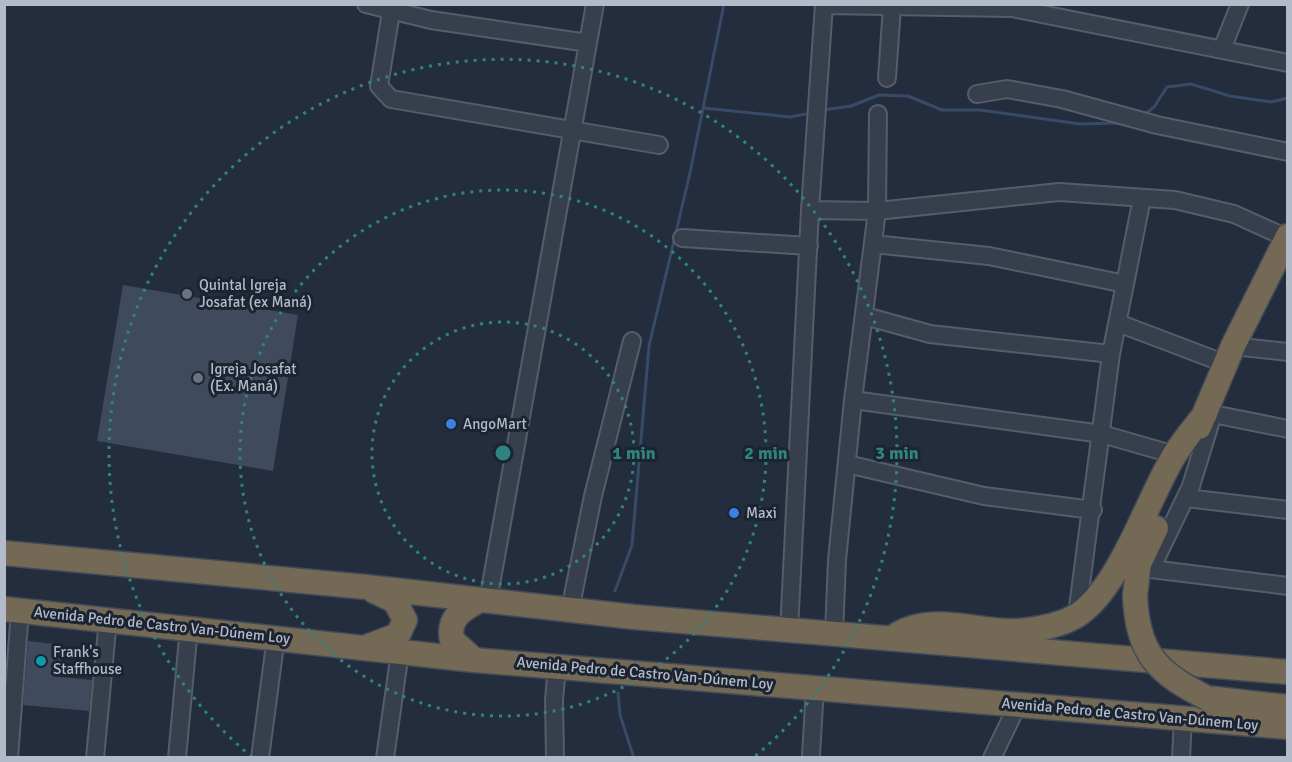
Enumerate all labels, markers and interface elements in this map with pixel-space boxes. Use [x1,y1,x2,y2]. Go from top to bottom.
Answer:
place label: Quintal Igreja Josafat (ex Maná) [199,276,312,311]
marker: Quintal Igreja Josafat (ex Maná) [180,287,194,301]
place label: Igreja Josafat (Ex. Maná) [210,360,297,395]
marker: Igreja Josafat (Ex. Maná) [191,371,205,385]
place label: AngoMart [463,415,527,433]
marker: AngoMart [444,417,458,431]
text: 1 min [612,442,656,464]
text: 2 min [744,442,788,464]
text: 3 min [875,442,919,464]
centre of rings [493,443,513,463]
place label: Maxi [746,504,777,522]
marker: Maxi [727,506,741,520]
street label: Avenida Pedro de Castro Van-Dúnem Loy [33,603,291,647]
place label: Frank's Staffhouse [53,643,122,678]
street label: Avenida Pedro de Castro Van-Dúnem Loy [516,653,774,693]
marker: Frank's Staffhouse [34,654,48,668]
street label: Avenida Pedro de Castro Van-Dúnem Loy [1001,694,1259,734]

